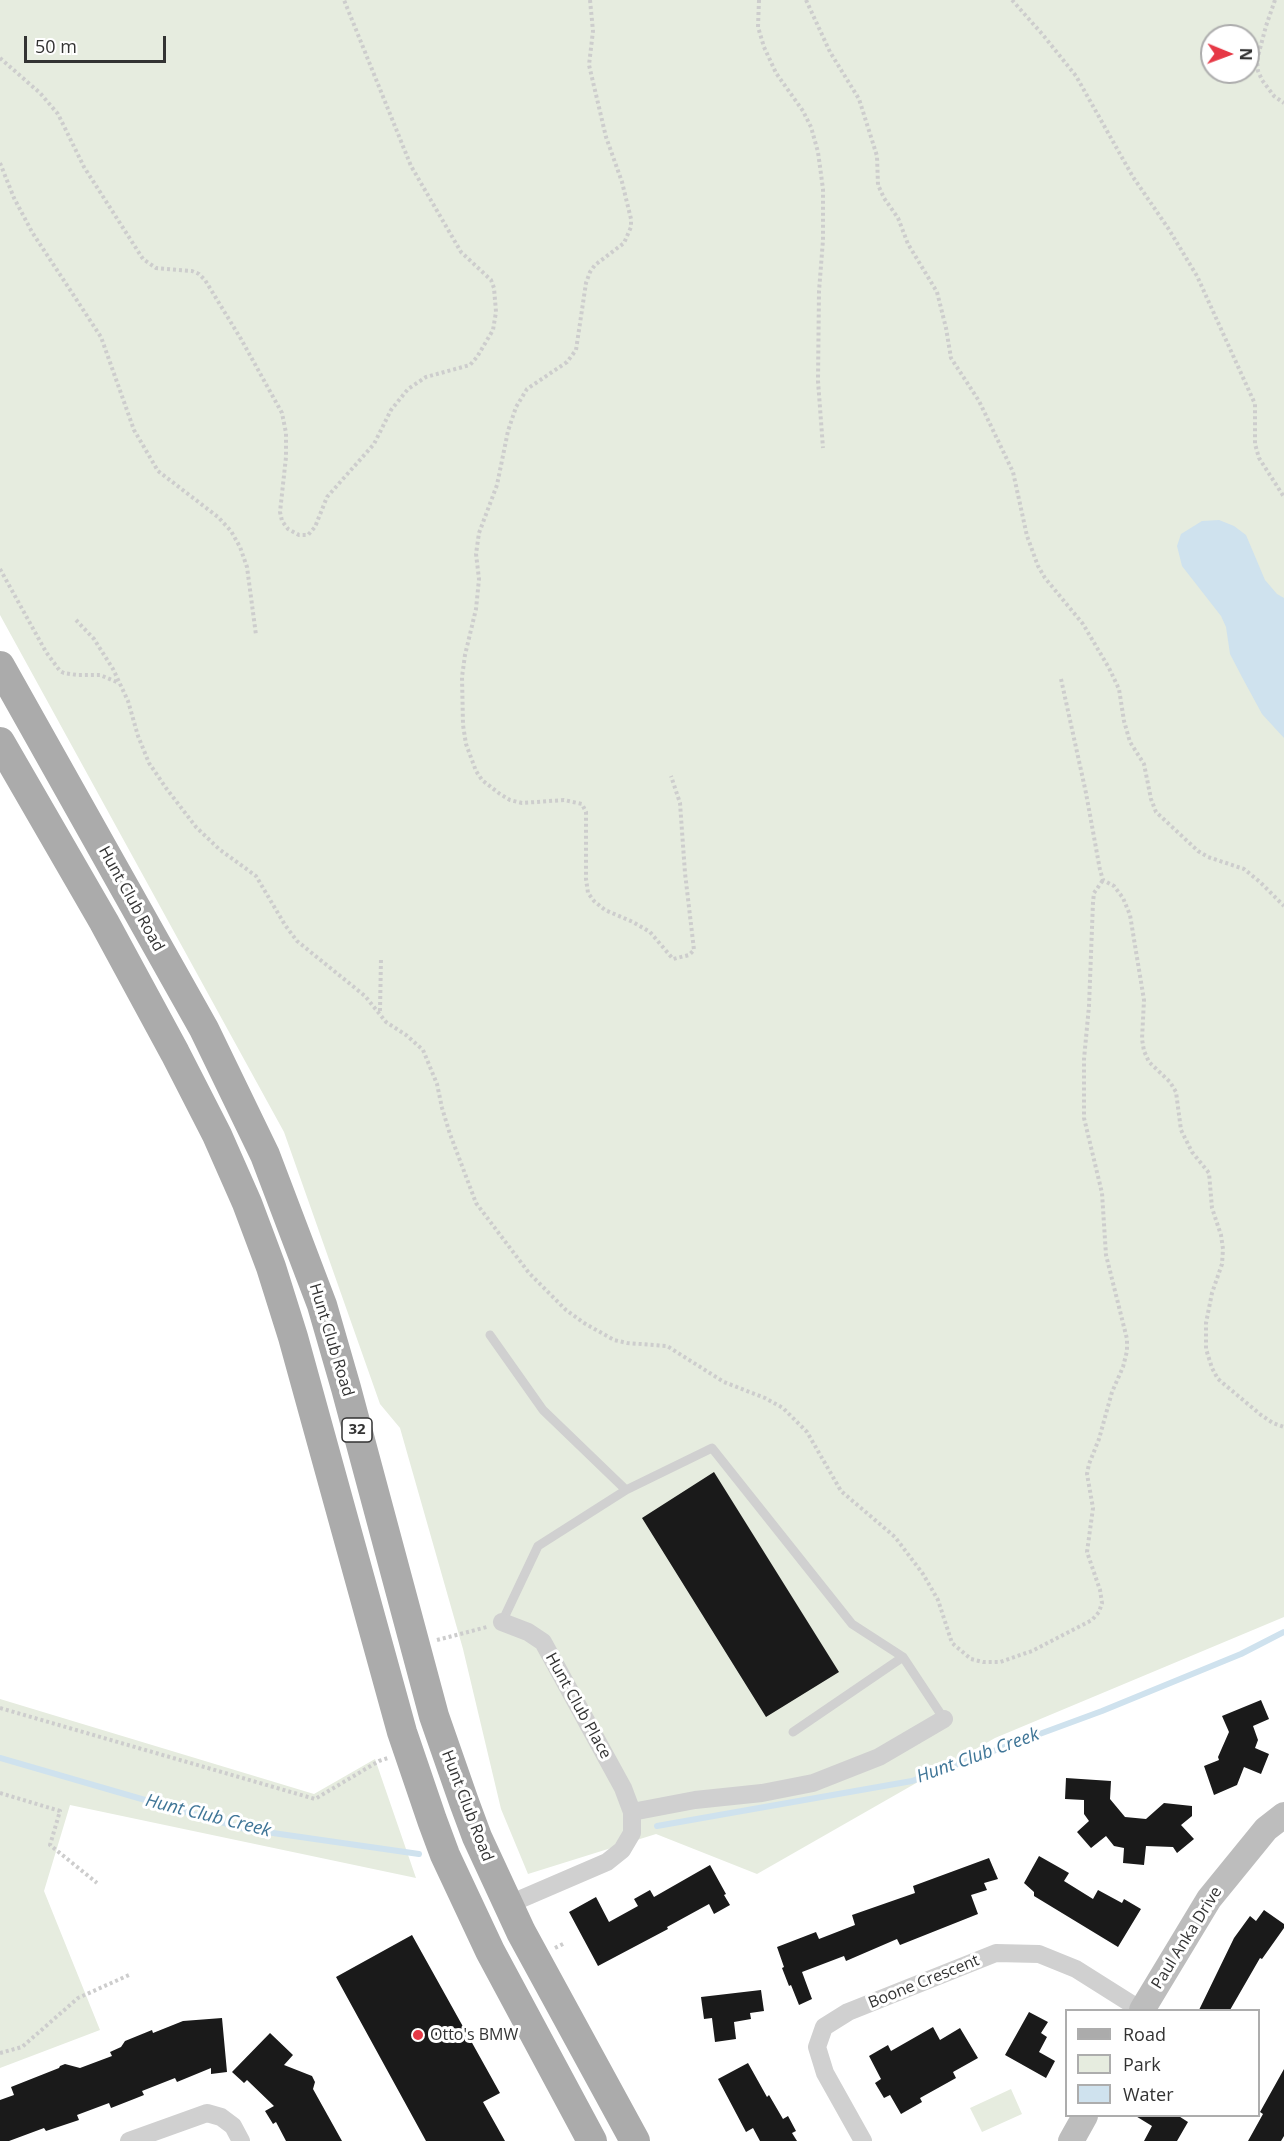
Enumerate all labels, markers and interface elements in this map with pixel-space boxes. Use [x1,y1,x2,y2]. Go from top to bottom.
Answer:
scale bar [27,24,170,62]
north arrow [1200,24,1260,84]
text: 50 m [35,34,77,58]
text: N [1235,48,1257,61]
street label: Hunt Club Road [94,843,168,955]
street label: Hunt Club Road [305,1281,357,1399]
road number: 32 [342,1418,372,1442]
street label: Hunt Club Place [541,1650,615,1762]
water label: Hunt Club Creek [914,1724,1042,1788]
street label: Hunt Club Road [437,1748,497,1864]
water label: Hunt Club Creek [143,1790,273,1842]
street label: Paul Anka Drive [1148,1883,1226,1993]
street label: Boone Crescent [866,1951,982,2013]
legend [1065,2009,1260,2117]
text: Road [1123,2022,1166,2046]
place label: Otto's BMW [430,2025,518,2045]
marker: Otto's BMW [411,2028,425,2042]
text: Park [1123,2052,1161,2076]
text: Water [1123,2082,1174,2106]

